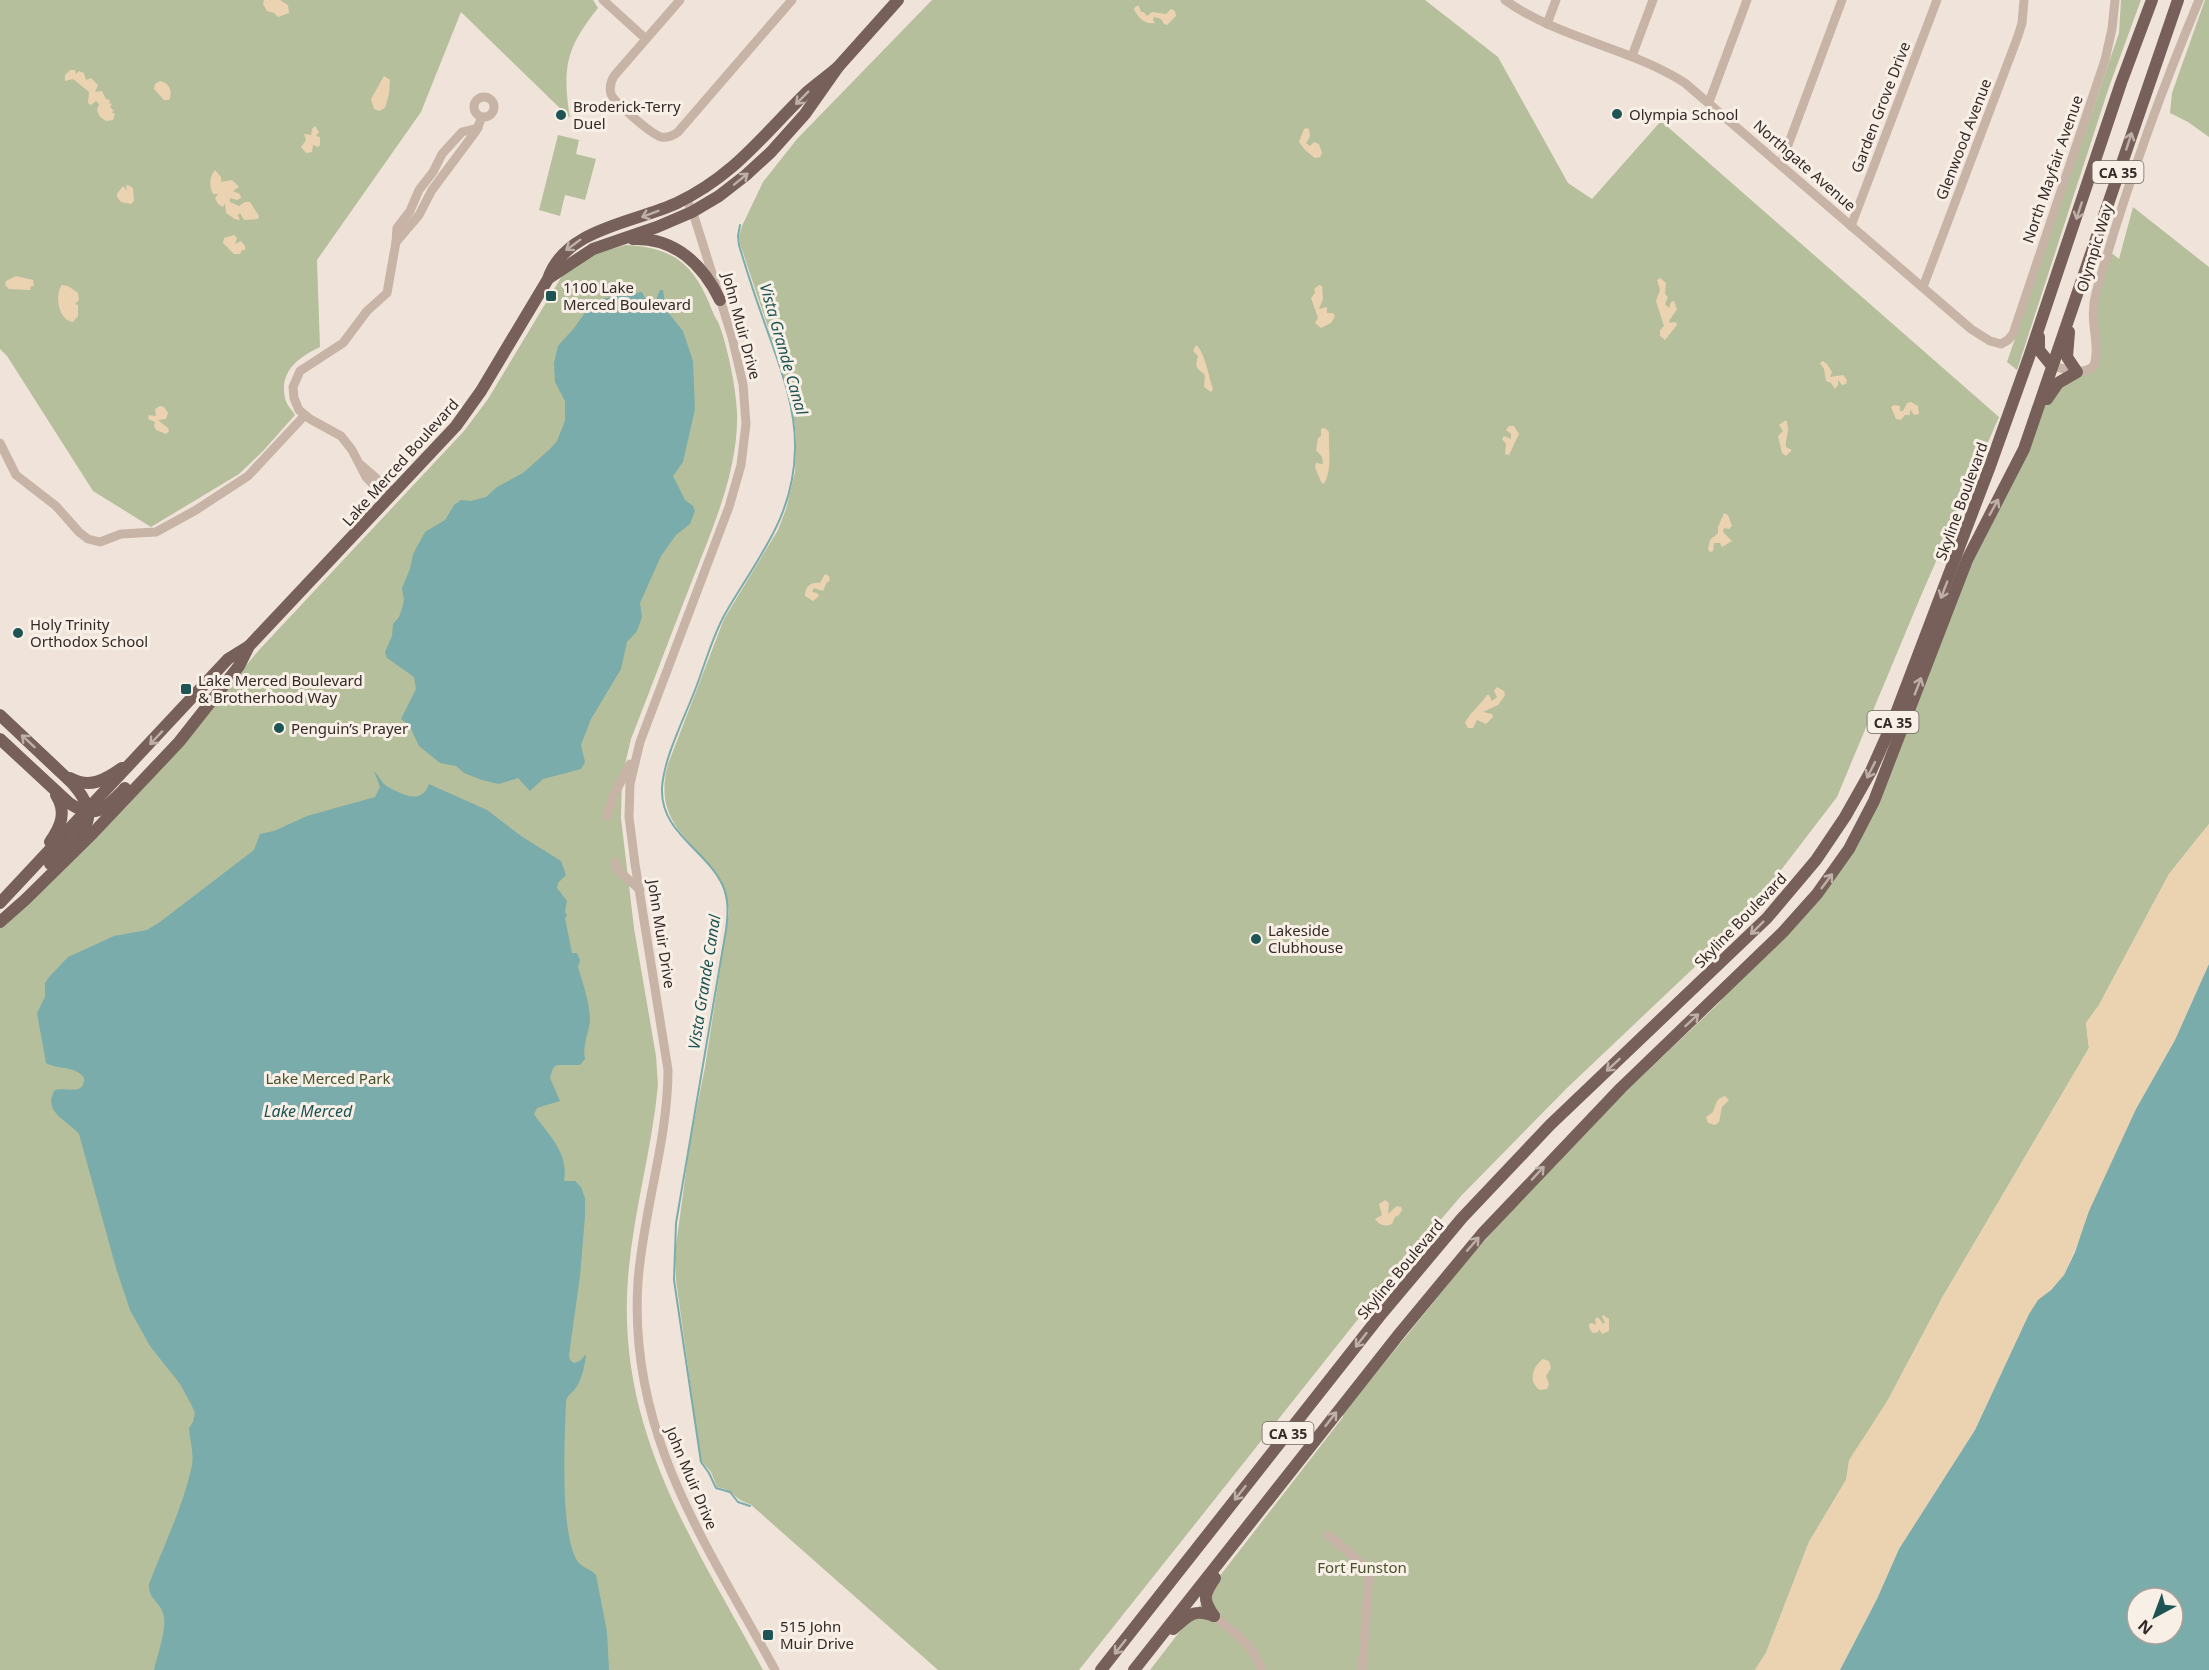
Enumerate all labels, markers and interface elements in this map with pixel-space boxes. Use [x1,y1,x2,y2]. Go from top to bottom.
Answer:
street label: Garden Grove Drive [1846,39,1914,175]
street label: Glenwood Avenue [1931,76,1995,202]
one-way arrow [795,91,809,106]
street label: North Mayfair Avenue [2017,92,2087,246]
place label: Broderick-Terry Duel [573,96,681,133]
place label: Olympia School [1629,104,1738,124]
marker: Olympia School [1610,107,1624,121]
marker: Broderick-Terry Duel [554,108,568,122]
street label: Northgate Avenue [1750,115,1860,215]
one-way arrow [2124,132,2135,151]
road number: CA 35 [2092,161,2144,183]
one-way arrow [733,173,749,186]
street label: Olympic Way [2071,201,2117,295]
one-way arrow [2072,201,2083,220]
one-way arrow [641,209,660,220]
one-way arrow [566,239,582,251]
street label: John Muir Drive [718,269,766,381]
place label: 1100 Lake Merced Boulevard [563,277,691,314]
water label: Vista Grande Canal [755,281,814,418]
marker: 1100 Lake Merced Boulevard [544,289,558,303]
street label: Lake Merced Boulevard [337,394,463,530]
street label: Skyline Boulevard [1930,439,1992,563]
one-way arrow [1988,499,2000,516]
one-way arrow [1938,580,1949,598]
place label: Holy Trinity Orthodox School [30,614,148,651]
marker: Holy Trinity Orthodox School [11,626,25,640]
place label: Lake Merced Boulevard & Brotherhood Way [198,670,363,707]
one-way arrow [1913,678,1924,696]
marker: Lake Merced Boulevard & Brotherhood Way [179,682,193,696]
road number: CA 35 [1868,711,1918,733]
place label: Penguin’s Prayer [291,718,408,738]
marker: Penguin’s Prayer [272,721,286,735]
one-way arrow [149,731,163,746]
one-way arrow [20,734,35,748]
one-way arrow [1865,761,1876,779]
street label: Skyline Boulevard [1690,868,1790,972]
one-way arrow [1820,874,1833,890]
street label: John Muir Drive [643,876,680,990]
water label: Vista Grande Canal [682,912,726,1051]
place label: Lakeside Clubhouse [1268,920,1343,957]
one-way arrow [1750,920,1765,935]
marker: Lakeside Clubhouse [1249,932,1263,946]
one-way arrow [1684,1013,1699,1027]
one-way arrow [1605,1058,1620,1072]
park label: Lake Merced Park [265,1068,391,1088]
water label: Lake Merced [264,1100,353,1122]
one-way arrow [1531,1166,1545,1181]
street label: Skyline Boulevard [1352,1215,1448,1323]
one-way arrow [1466,1237,1480,1252]
one-way arrow [1354,1332,1367,1348]
one-way arrow [1325,1411,1338,1427]
street label: John Muir Drive [661,1422,723,1532]
road number: CA 35 [1262,1422,1314,1444]
one-way arrow [1234,1485,1247,1501]
park label: Fort Funston [1317,1557,1407,1577]
north arrow [2125,1586,2185,1646]
text: N [2133,1615,2157,1640]
place label: 515 John Muir Drive [780,1616,854,1653]
marker: 515 John Muir Drive [761,1628,775,1642]
one-way arrow [1113,1638,1126,1654]

